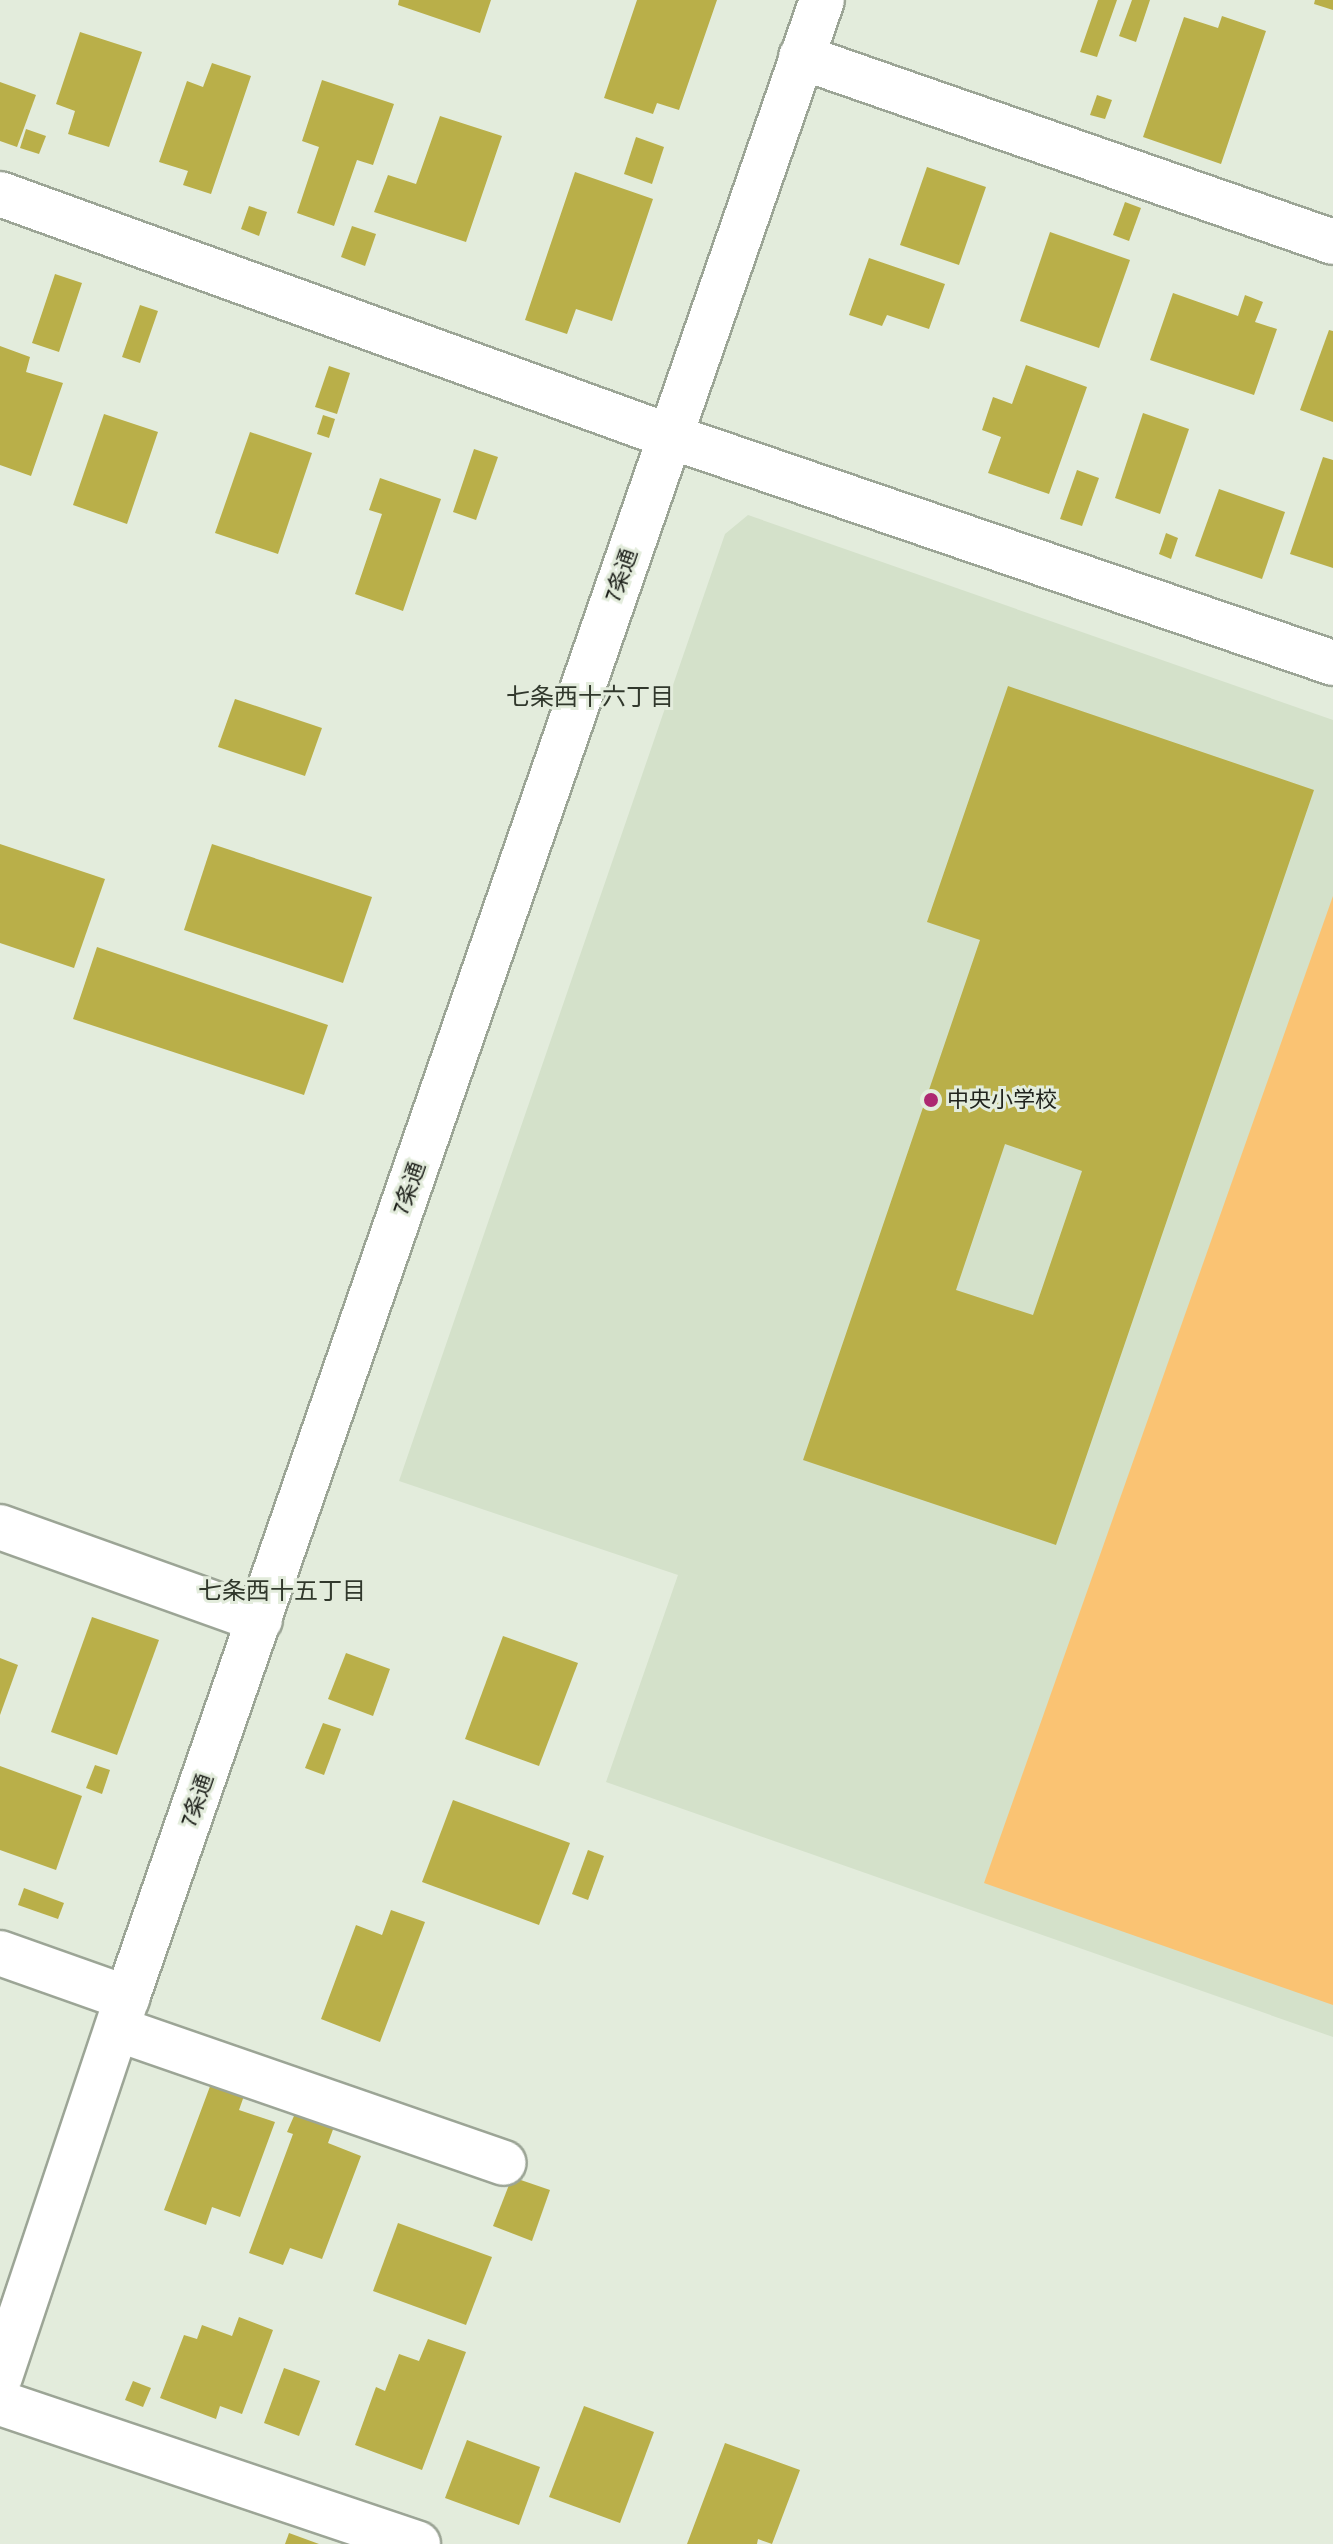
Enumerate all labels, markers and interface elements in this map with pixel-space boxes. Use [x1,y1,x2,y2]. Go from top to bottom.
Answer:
street label: 7条通 [600,545,642,605]
district label: 七条西十六丁目 [506,683,674,711]
place label: 中央小学校 [947,1087,1057,1113]
marker: 中央小学校 [922,1091,940,1109]
street label: 7条通 [388,1158,430,1218]
district label: 七条西十五丁目 [198,1577,366,1605]
street label: 7条通 [176,1770,218,1830]

